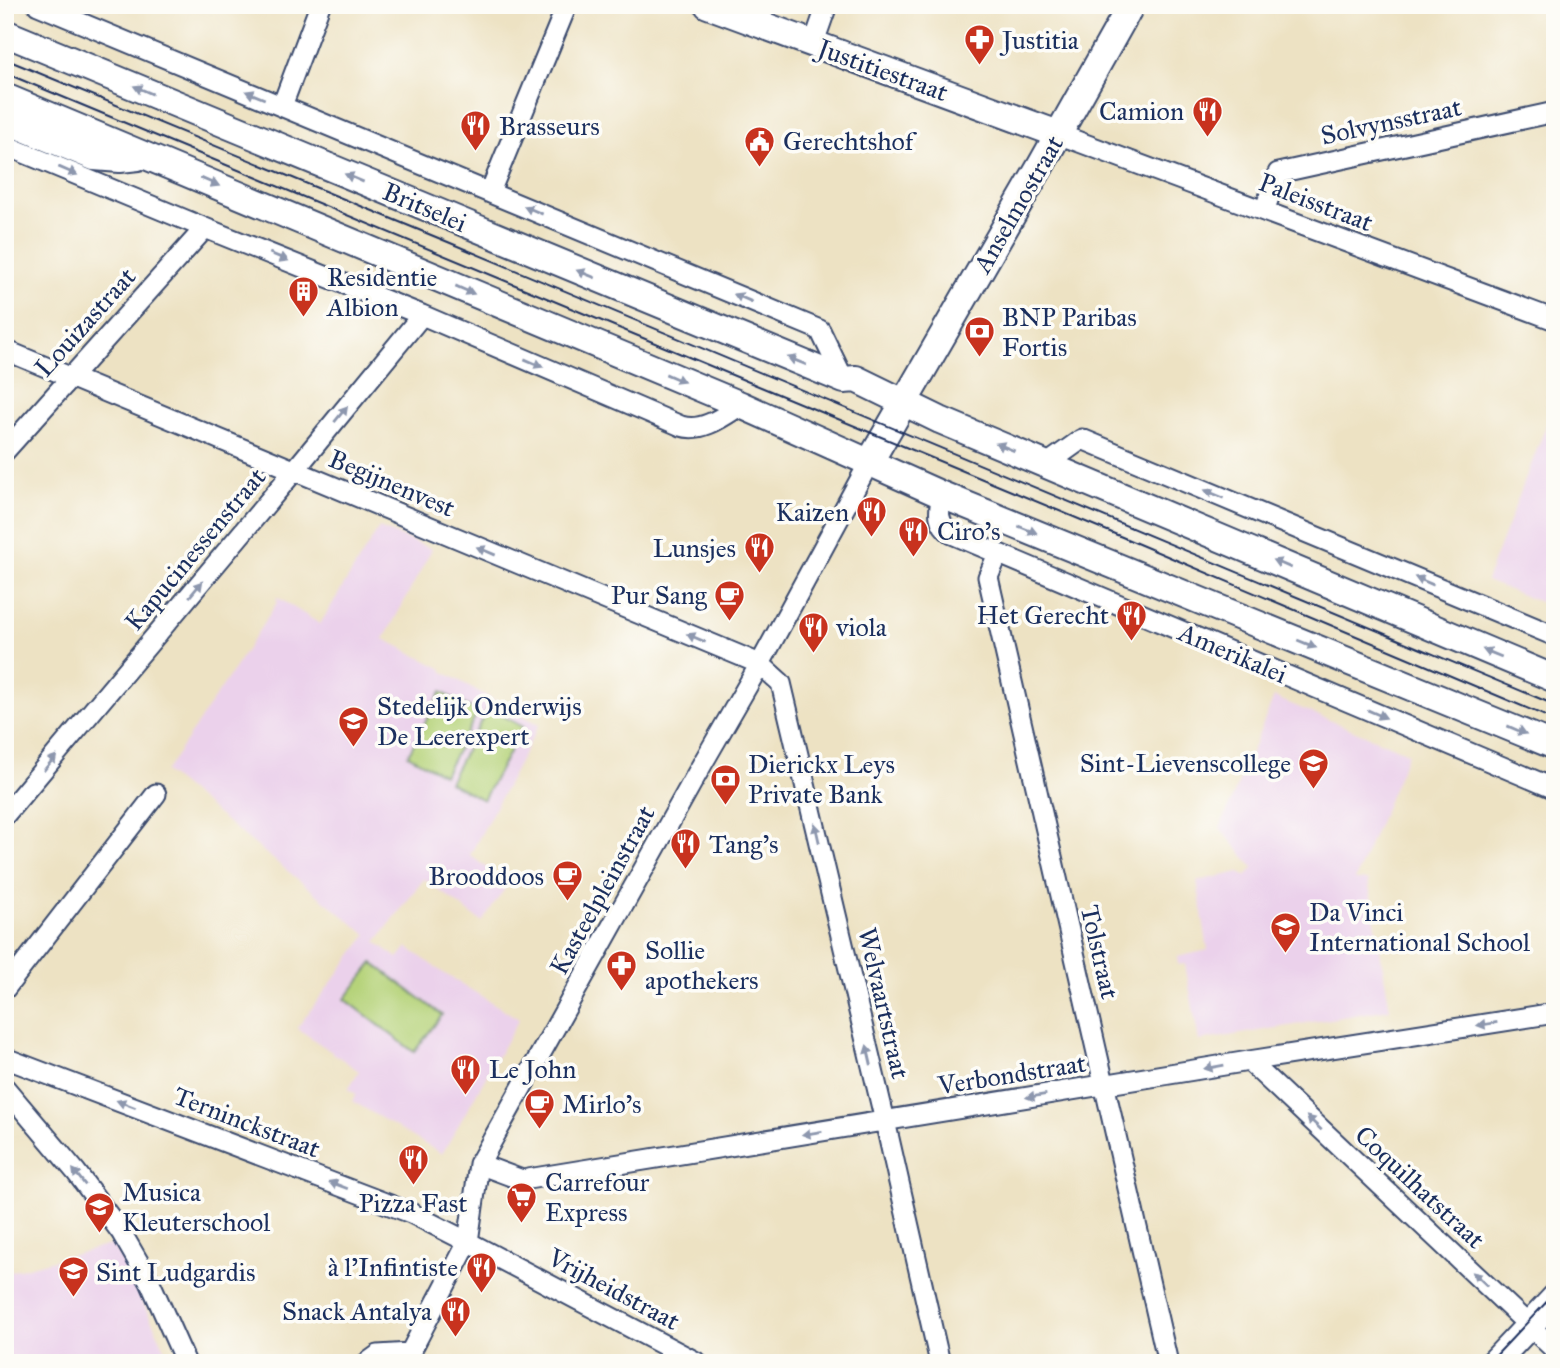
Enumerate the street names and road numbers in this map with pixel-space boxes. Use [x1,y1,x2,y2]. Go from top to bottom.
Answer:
street label: Justitiestraat [811,31,952,108]
street label: Solvynsstraat [1318,91,1464,151]
street label: Anselmostraat [965,129,1070,279]
street label: Paleisstraat [1255,166,1377,238]
street label: Britselei [378,175,472,239]
street label: Louizastraat [28,261,142,383]
street label: Begijnenvest [324,442,460,524]
street label: Kapucinessenstraat [118,461,272,637]
street label: Amerikalei [1173,615,1292,690]
street label: Kasteelpleinstraat [542,800,662,980]
street label: Tolstraat [1074,902,1126,1002]
street label: Welvaartstraat [851,924,917,1082]
street label: Verbondstraat [935,1047,1088,1102]
street label: Terninckstraat [169,1079,325,1165]
street label: Coquilhatstraat [1348,1119,1492,1255]
street label: Vrijheidstraat [542,1241,685,1337]

